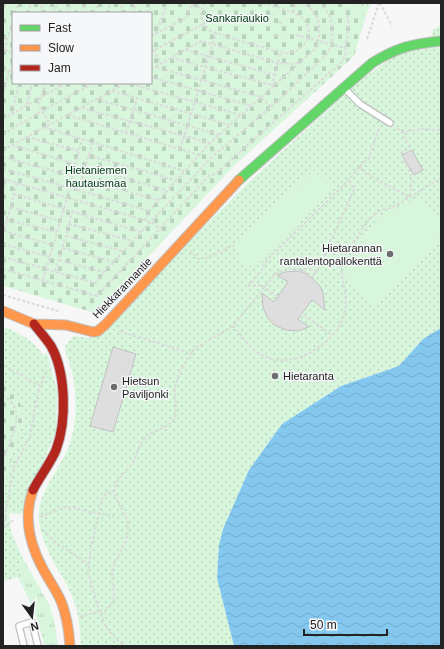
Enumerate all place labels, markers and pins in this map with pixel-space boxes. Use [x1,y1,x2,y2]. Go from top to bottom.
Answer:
place label: Hietarannan rantalentopallokenttä [280,242,383,267]
marker: Hietarannan rantalentopallokenttä [385,249,395,259]
place label: Hietaranta [283,370,335,382]
marker: Hietaranta [270,371,280,381]
place label: Hietsun Paviljonki [122,375,168,400]
marker: Hietsun Paviljonki [109,382,119,392]

